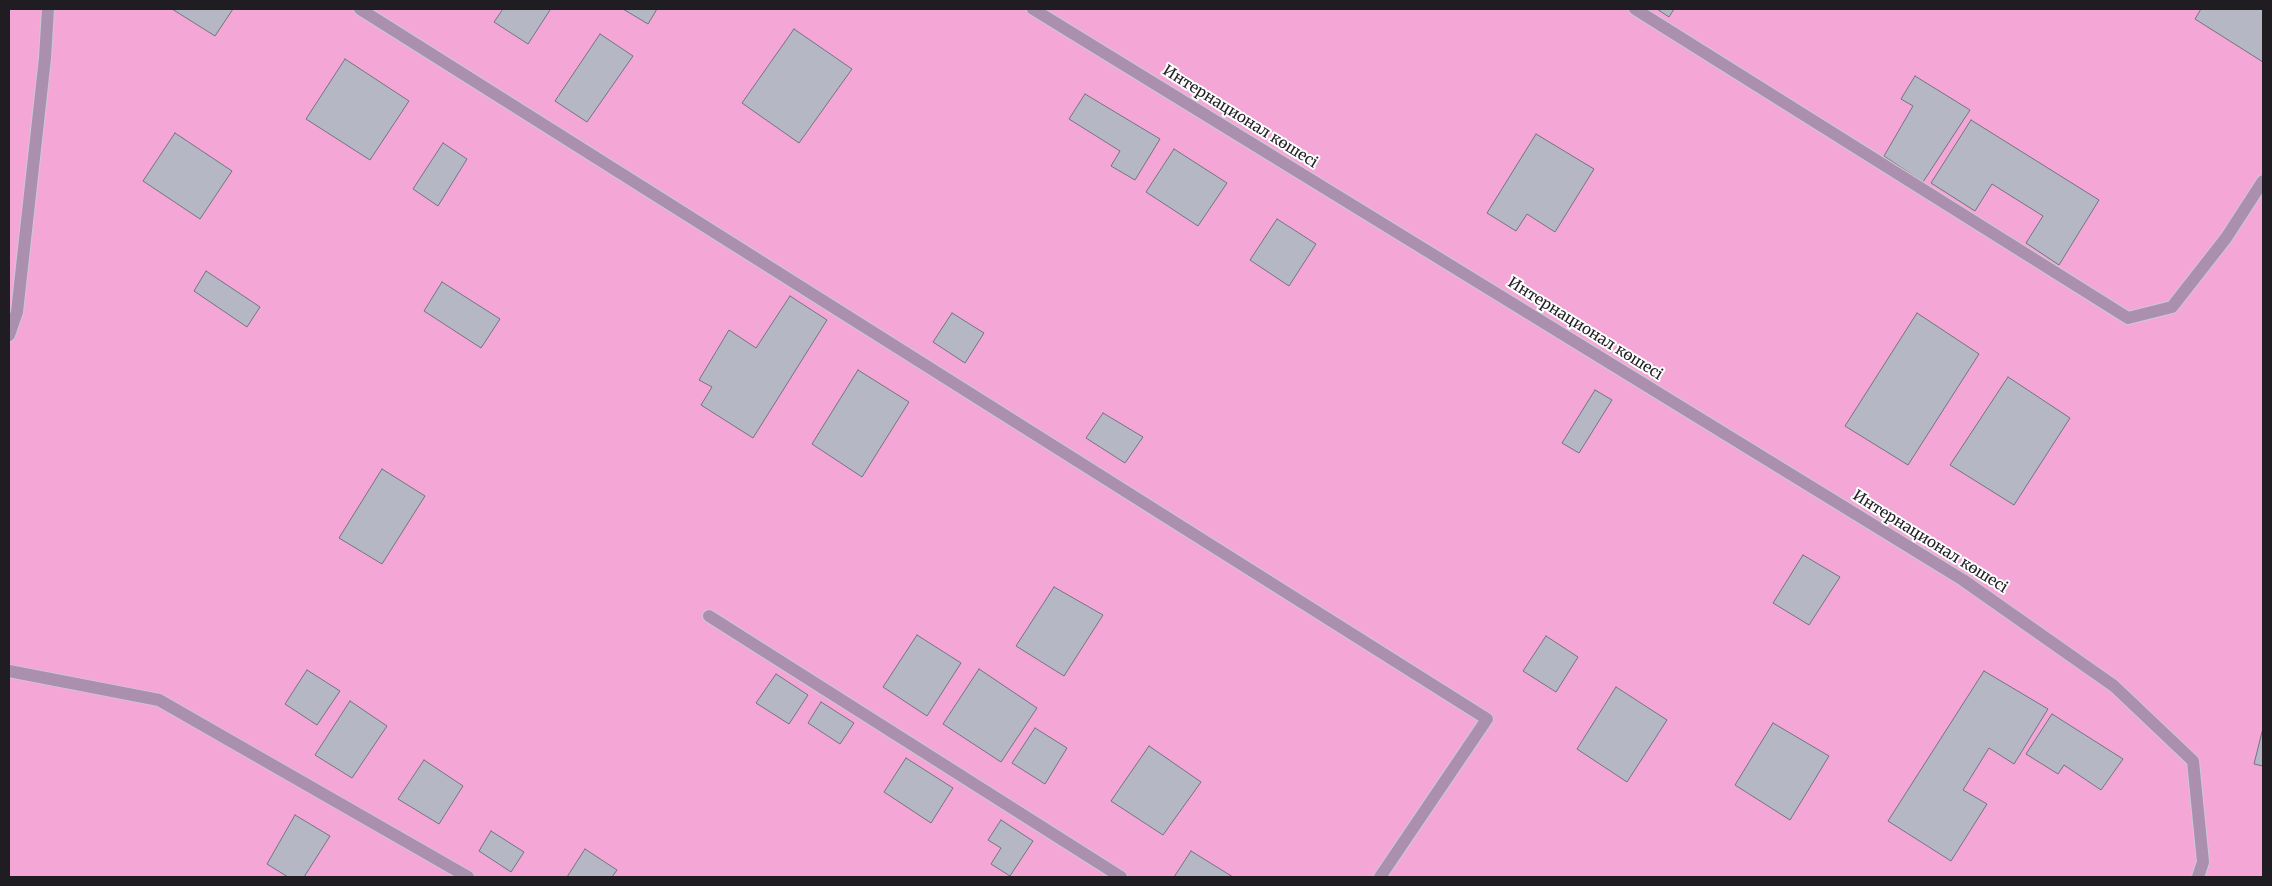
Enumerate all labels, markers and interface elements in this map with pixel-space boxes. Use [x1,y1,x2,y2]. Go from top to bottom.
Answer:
street label: Интернационал көшесі [1159,62,1321,172]
street label: Интернационал көшесі [1504,274,1666,384]
street label: Интернационал көшесі [1849,487,2011,597]

